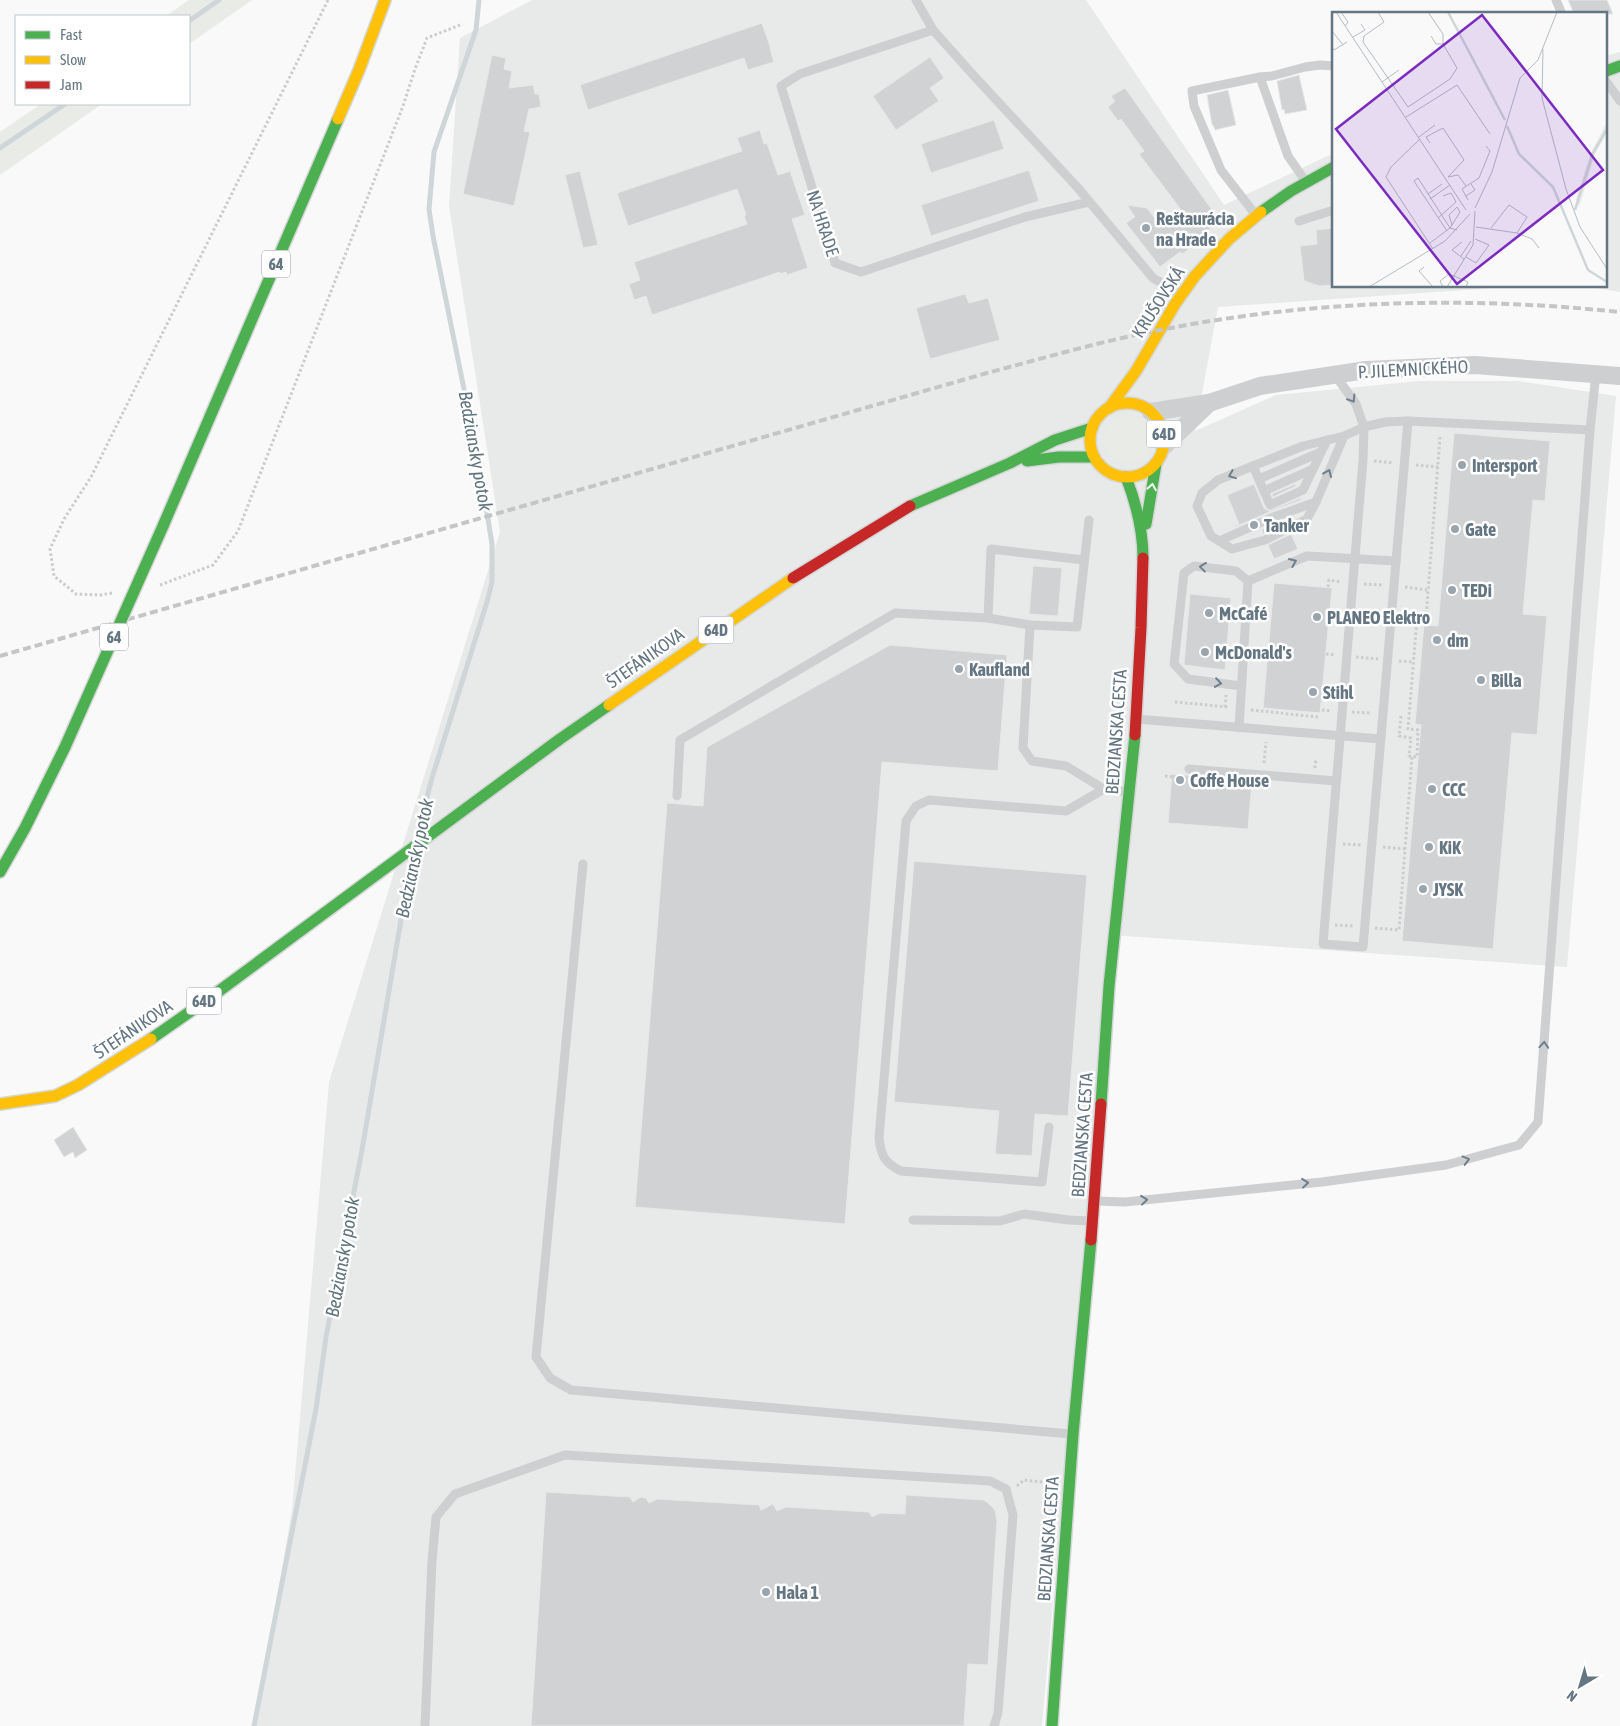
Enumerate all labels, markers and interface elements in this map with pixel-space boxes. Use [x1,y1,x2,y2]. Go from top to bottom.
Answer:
inset map [1332,12,1608,288]
legend [15,15,190,105]
text: Fast [60,26,82,43]
text: Slow [60,51,86,68]
text: Jam [60,76,83,93]
street label: NA HRADE [803,187,844,259]
place label: Reštaurácia na Hrade [1156,208,1234,250]
marker: Reštaurácia na Hrade [1140,222,1152,234]
road number: 64 [262,250,290,278]
street label: KRUŠOVSKÁ [1127,262,1189,341]
street label: P. JILEMNICKÉHO [1357,356,1469,382]
water label: Bedziansky potok [455,389,497,513]
one-way arrow [1346,394,1355,403]
road number: 64D [1146,420,1182,448]
place label: Intersport [1472,455,1538,476]
marker: Intersport [1456,459,1468,471]
one-way arrow [1228,469,1237,479]
one-way arrow [1321,469,1332,478]
one-way arrow [1146,483,1156,492]
place label: Tanker [1264,515,1309,536]
marker: Tanker [1248,519,1260,531]
place label: Gate [1465,519,1496,540]
marker: Gate [1449,523,1461,535]
one-way arrow [1288,557,1297,568]
one-way arrow [1198,562,1206,573]
place label: TEDi [1462,580,1492,601]
marker: TEDi [1446,584,1458,596]
place label: McCafé [1219,603,1267,624]
marker: McCafé [1203,607,1215,619]
place label: PLANEO Elektro [1327,607,1430,628]
marker: PLANEO Elektro [1311,611,1323,623]
road number: 64D [698,616,734,644]
road number: 64 [100,624,128,650]
street label: ŠTEFÁNIKOVA [602,624,688,692]
place label: dm [1447,630,1469,651]
marker: dm [1431,634,1443,646]
place label: McDonald's [1215,642,1292,663]
marker: McDonald's [1199,646,1211,658]
place label: Kaufland [969,659,1030,680]
marker: Kaufland [953,663,965,675]
street label: BEDZIANSKA CESTA [1101,669,1131,795]
place label: Billa [1491,670,1522,691]
marker: Billa [1475,674,1487,686]
one-way arrow [1214,677,1222,688]
place label: Stihl [1323,682,1354,703]
marker: Stihl [1307,686,1319,698]
place label: Coffe House [1190,770,1269,791]
marker: Coffe House [1174,774,1186,786]
place label: CCC [1442,779,1466,800]
marker: CCC [1426,783,1438,795]
water label: Bedziansky potok [391,796,438,920]
place label: KiK [1439,837,1461,858]
marker: KiK [1423,841,1435,853]
place label: JYSK [1432,879,1463,900]
marker: JYSK [1417,883,1429,895]
road number: 64D [186,988,222,1014]
street label: ŠTEFÁNIKOVA [90,995,176,1063]
one-way arrow [1538,1041,1549,1049]
street label: BEDZIANSKA CESTA [1067,1072,1097,1198]
one-way arrow [1461,1155,1470,1165]
one-way arrow [1302,1178,1310,1189]
water label: Bedziansky potok [321,1195,363,1319]
one-way arrow [1140,1195,1148,1206]
street label: BEDZIANSKA CESTA [1033,1476,1063,1602]
place label: Hala 1 [776,1582,819,1603]
marker: Hala 1 [760,1586,772,1598]
north arrow [1555,1661,1605,1711]
text: N [1564,1687,1580,1705]

